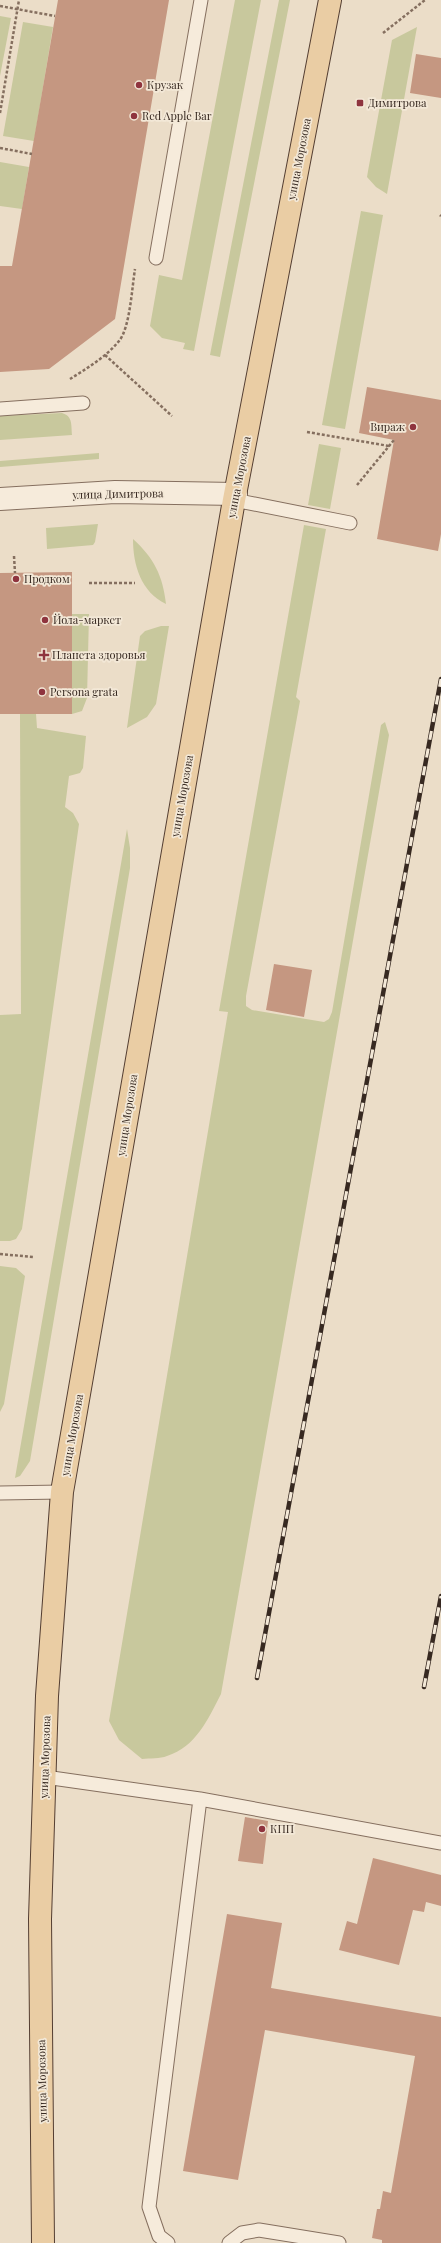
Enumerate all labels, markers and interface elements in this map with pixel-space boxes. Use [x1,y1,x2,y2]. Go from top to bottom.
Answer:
place label: Крузак [147,77,184,92]
marker: Крузак [134,80,144,90]
place label: Димитрова [368,95,427,110]
marker: Димитрова [355,98,365,108]
place label: Red Apple Bar [142,108,212,123]
marker: Red Apple Bar [129,111,139,121]
street label: улица Морозова [283,116,314,202]
place label: Вираж [370,419,406,434]
marker: Вираж [408,422,418,432]
street label: улица Морозова [223,434,254,520]
street label: улица Димитрова [71,485,164,502]
place label: Продком [24,571,70,586]
marker: Продком [11,574,21,584]
place label: Йола-маркет [53,612,121,627]
marker: Йола-маркет [40,615,50,625]
place label: Планета здоровья [52,647,146,662]
marker: Планета здоровья [39,650,49,660]
place label: Persona grata [50,684,118,699]
marker: Persona grata [37,687,47,697]
street label: улица Морозова [167,753,196,839]
street label: улица Морозова [112,1072,140,1158]
street label: улица Морозова [57,1392,86,1478]
street label: улица Морозова [36,1715,53,1800]
place label: КПП [270,1821,294,1836]
marker: КПП [257,1824,267,1834]
street label: улица Морозова [33,2039,50,2124]

